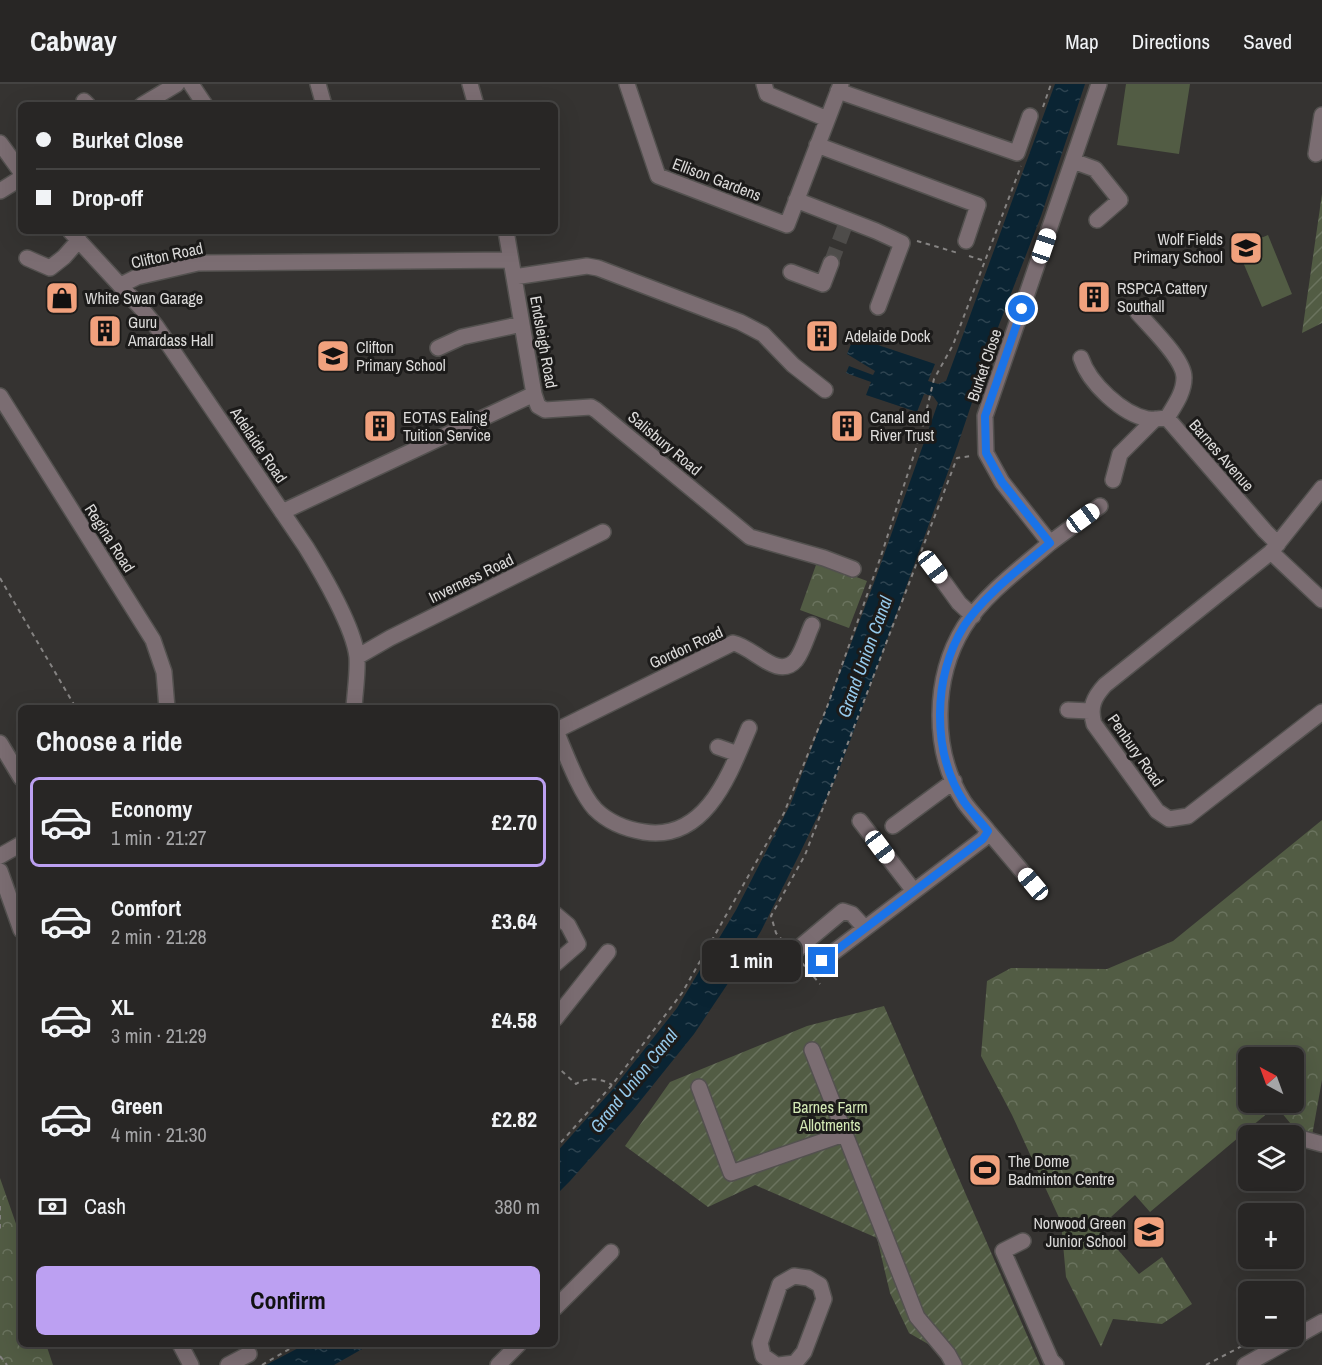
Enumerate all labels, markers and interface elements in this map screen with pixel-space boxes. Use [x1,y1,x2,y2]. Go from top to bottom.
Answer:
text: Cabway [30,22,117,60]
text: Map [1065,27,1099,56]
text: Directions [1132,27,1210,56]
text: Saved [1243,27,1292,56]
text: Burket Close [72,125,183,155]
street label: Ellison Gardens [669,152,765,206]
text: Drop-off [72,183,143,213]
car [1030,226,1058,266]
place label: Wolf Fields Primary School [1133,228,1223,268]
school or university icon: Wolf Fields Primary School [1228,230,1264,266]
street label: Clifton Road [129,237,205,273]
place label: RSPCA Cattery Southall [1117,277,1208,317]
building icon: RSPCA Cattery Southall [1076,279,1112,315]
shop icon: White Swan Garage [44,280,80,316]
place label: White Swan Garage [85,287,203,309]
street label: Endsleigh Road [525,294,563,390]
route start [1008,295,1035,322]
place label: Guru Amardass Hall [127,311,213,351]
building icon: Guru Amardass Hall [87,313,123,349]
building icon: Adelaide Dock [804,318,840,354]
place label: Adelaide Dock [844,325,931,347]
street label: Burket Close [961,326,1007,404]
place label: Clifton Primary School [356,336,446,376]
school or university icon: Clifton Primary School [315,338,351,374]
street label: Adelaide Road [225,402,292,487]
place label: EOTAS Ealing Tuition Service [403,406,491,446]
street label: Salisbury Road [624,406,706,480]
place label: Canal and River Trust [870,406,935,446]
building icon: EOTAS Ealing Tuition Service [362,408,398,444]
building icon: Canal and River Trust [829,408,865,444]
street label: Barnes Avenue [1185,414,1259,496]
street label: Regina Road [80,500,140,576]
car [1063,500,1103,536]
car [915,547,951,587]
street label: Inverness Road [425,548,517,608]
water label: Grand Union Canal [831,592,898,721]
street label: Gordon Road [646,620,726,674]
street label: Penbury Road [1103,709,1169,791]
text: Choose a ride [36,723,182,759]
text: Economy [111,794,192,824]
icon: car [39,795,93,849]
text: £2.70 [492,807,537,837]
text: 1 min · 21:27 [111,824,207,851]
car [862,827,898,867]
car [1015,864,1051,904]
text: Comfort [111,893,181,923]
icon: car [39,894,93,948]
text: £3.64 [492,906,537,936]
text: 2 min · 21:28 [111,923,207,950]
callout: 1 min [702,940,801,982]
text: 1 min [730,947,773,974]
route end [808,947,835,974]
text: XL [111,992,134,1022]
icon: car [39,993,93,1047]
text: £4.58 [492,1005,537,1035]
text: 3 min · 21:29 [111,1022,207,1049]
water label: Grand Union Canal [584,1023,684,1138]
north arrow [1238,1047,1304,1113]
map controls [1238,1047,1304,1347]
text: Green [111,1091,163,1121]
icon: car [39,1092,93,1146]
park label: Barnes Farm Allotments [792,1096,868,1136]
text: £2.82 [492,1104,537,1134]
text: 4 min · 21:30 [111,1121,207,1148]
button: layers [1238,1125,1304,1191]
place label: The Dome Badminton Centre [1008,1150,1114,1190]
sports icon: The Dome Badminton Centre [967,1152,1003,1188]
icon: cash [36,1190,69,1223]
text: Cash [84,1191,126,1221]
text: 380 m [494,1193,540,1220]
button: + [1238,1203,1304,1269]
place label: Norwood Green Junior School [1033,1212,1126,1252]
school or university icon: Norwood Green Junior School [1131,1214,1167,1250]
button: Confirm [36,1266,540,1335]
button: − [1238,1281,1304,1347]

